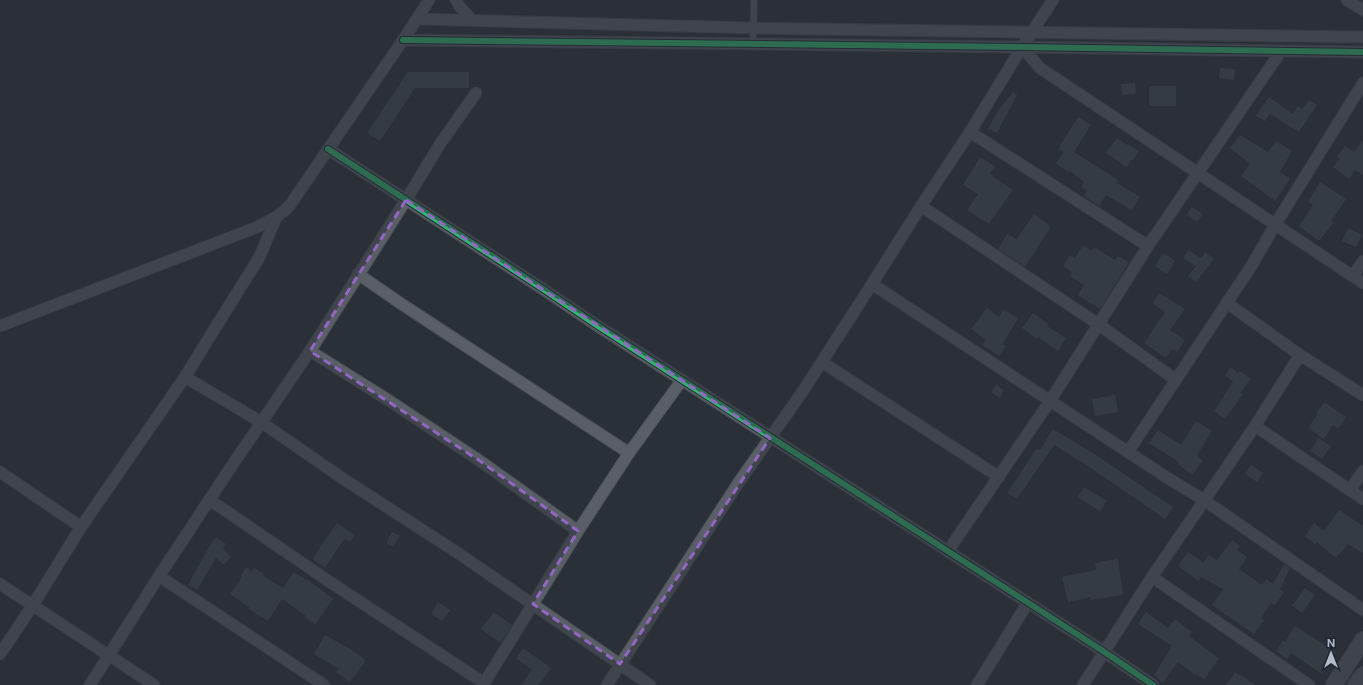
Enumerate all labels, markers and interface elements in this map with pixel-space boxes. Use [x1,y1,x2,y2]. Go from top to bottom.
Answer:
north arrow [1311,633,1351,673]
text: N [1327,637,1335,649]

